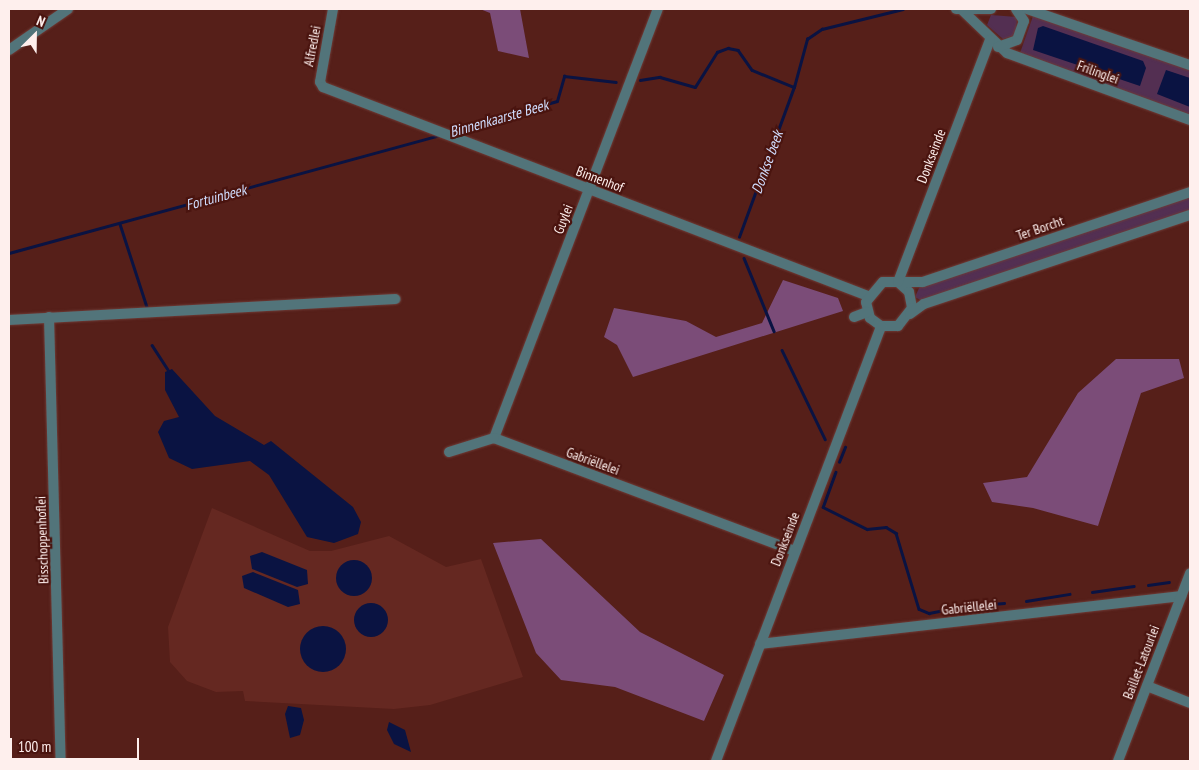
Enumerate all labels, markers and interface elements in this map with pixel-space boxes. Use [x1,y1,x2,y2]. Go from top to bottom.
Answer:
north arrow [10,10,60,60]
text: N [34,11,48,31]
street label: Alfredlei [300,24,324,68]
street label: Frilinglei [1075,57,1121,87]
water label: Binnenkaarste Beek [448,95,550,141]
street label: Donkseinde [913,127,949,185]
water label: Donkse beek [747,128,787,196]
street label: Binnenhof [574,162,626,196]
water label: Fortuinbeek [184,180,248,214]
street label: Guylei [550,202,576,236]
street label: Ter Borcht [1014,212,1066,244]
street label: Gabriëllelei [564,444,622,478]
street label: Bisschoppenhoflei [32,496,52,584]
street label: Donkseinde [767,510,803,568]
street label: Gabriëllelei [940,596,998,618]
street label: Baillet-Latourlei [1119,623,1163,701]
scale bar [12,728,141,760]
text: 100 m [18,737,51,756]

